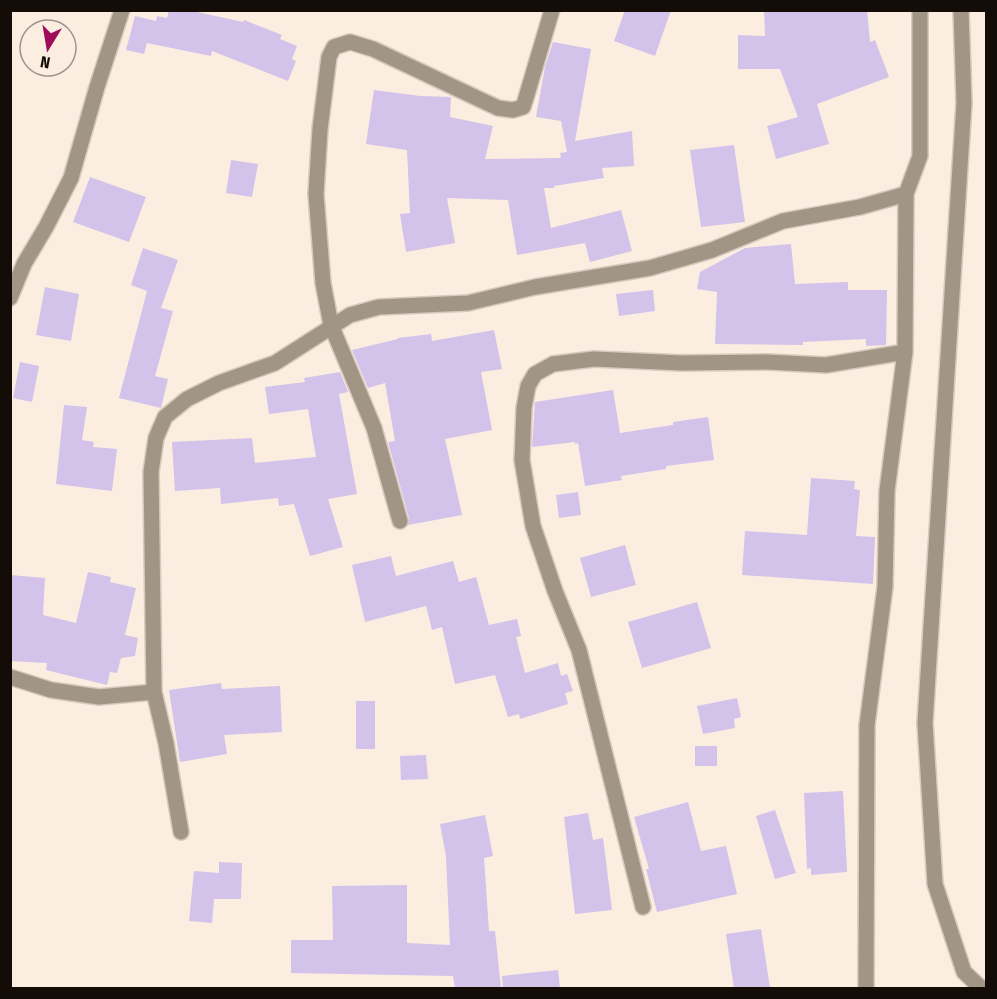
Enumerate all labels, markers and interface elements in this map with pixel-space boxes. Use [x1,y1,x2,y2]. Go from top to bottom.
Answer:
north arrow [18,18,78,78]
text: N [39,52,52,72]

